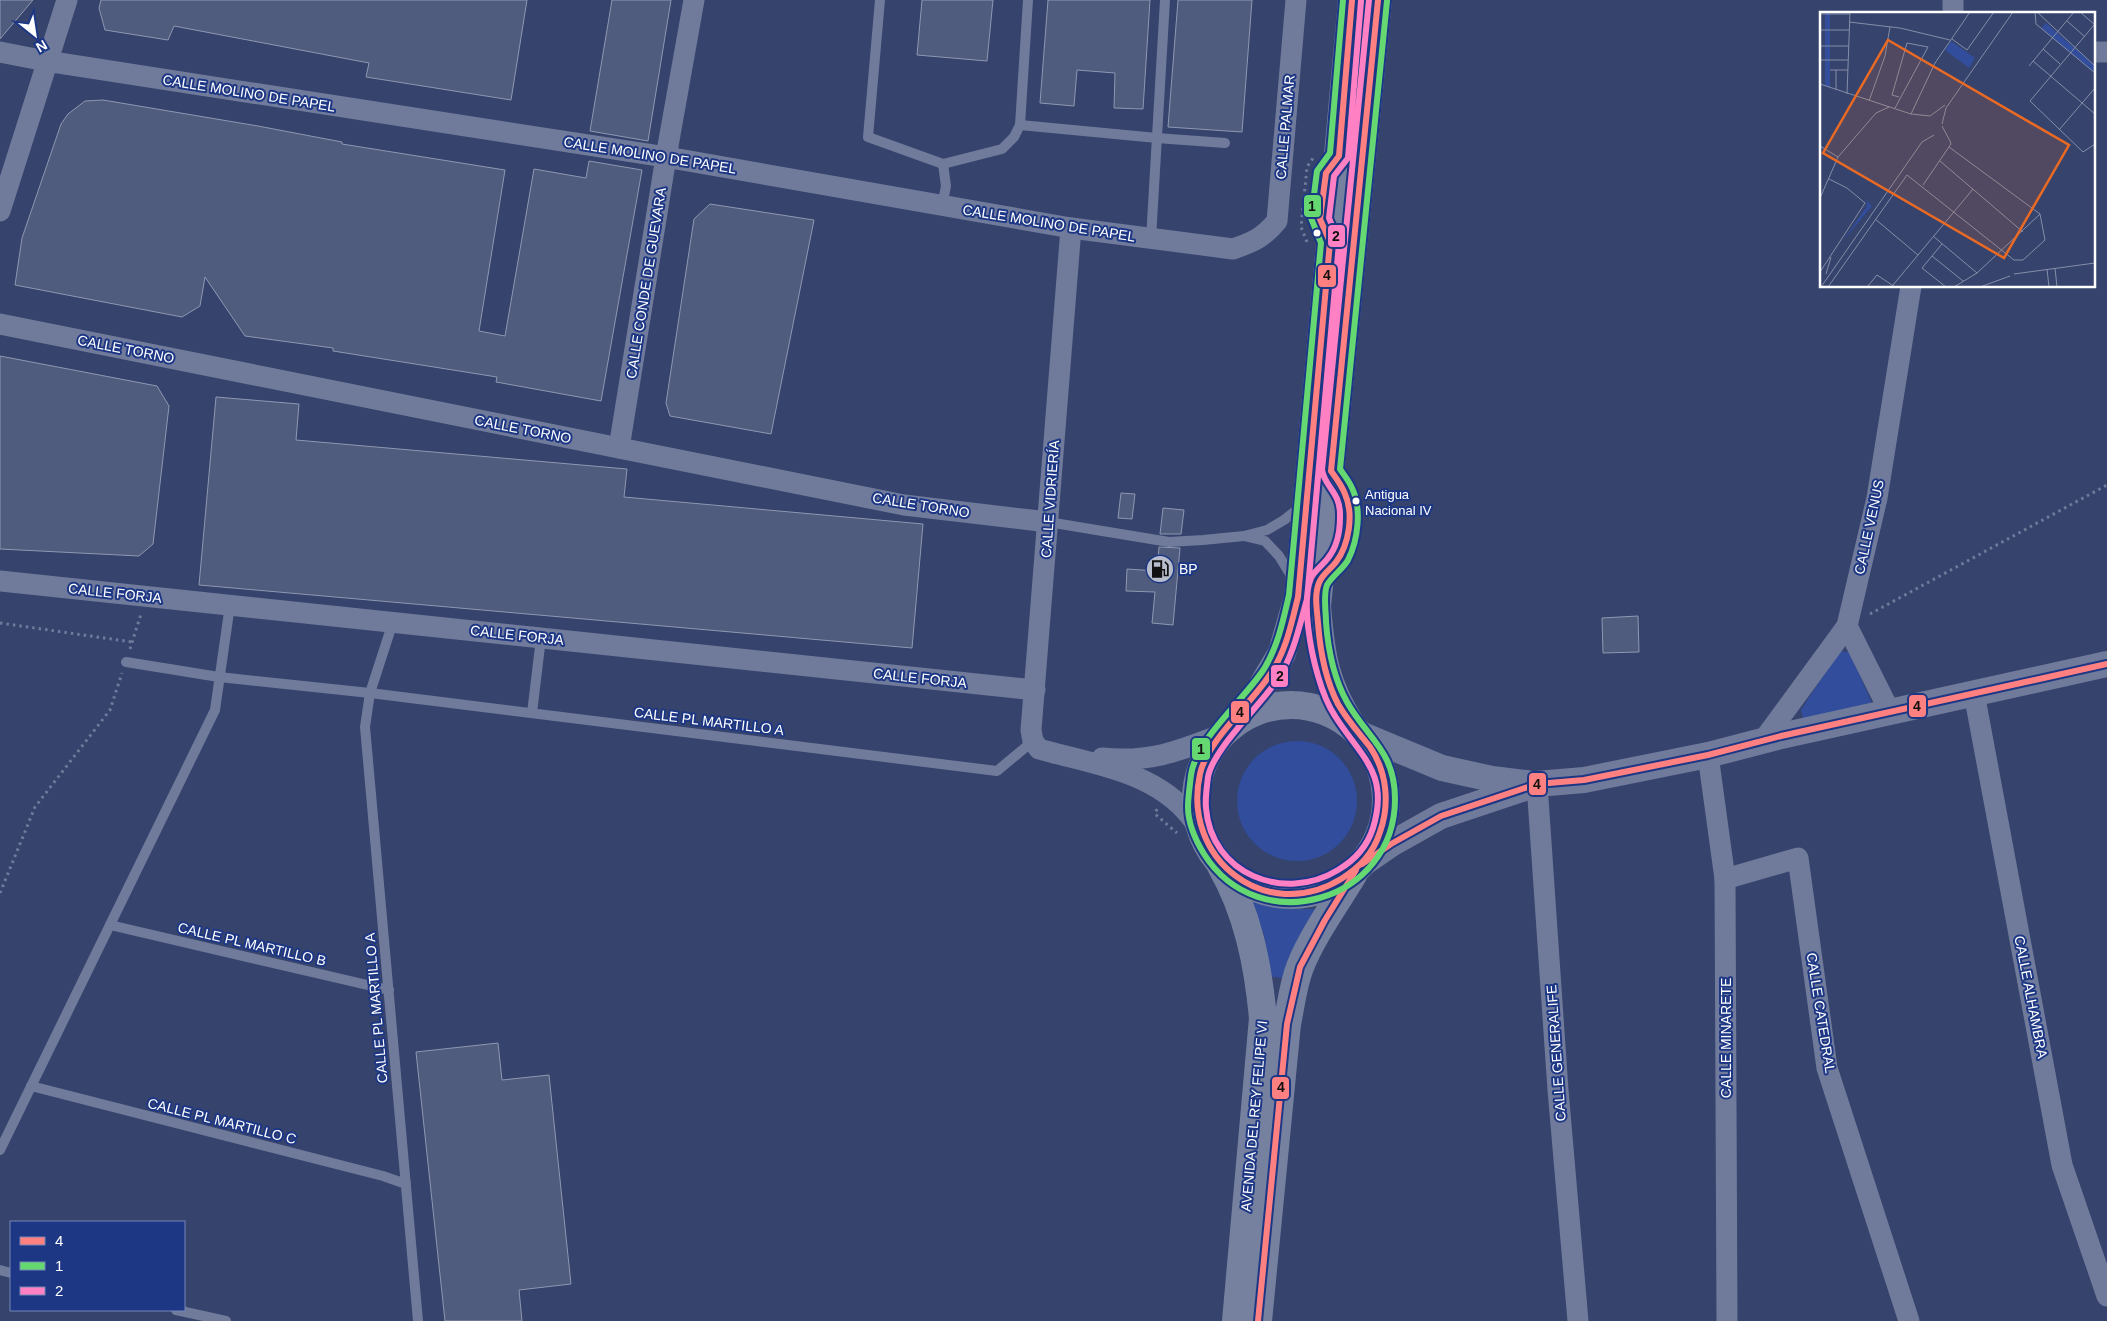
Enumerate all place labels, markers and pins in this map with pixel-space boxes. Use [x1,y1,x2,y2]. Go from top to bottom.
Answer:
unlabelled marker [1312,228,1322,238]
place label: Antigua Nacional IV [1365,487,1432,518]
marker: Antigua Nacional IV [1351,496,1361,506]
fuel station icon: BP [1145,554,1175,584]
place label: BP [1179,561,1198,577]

